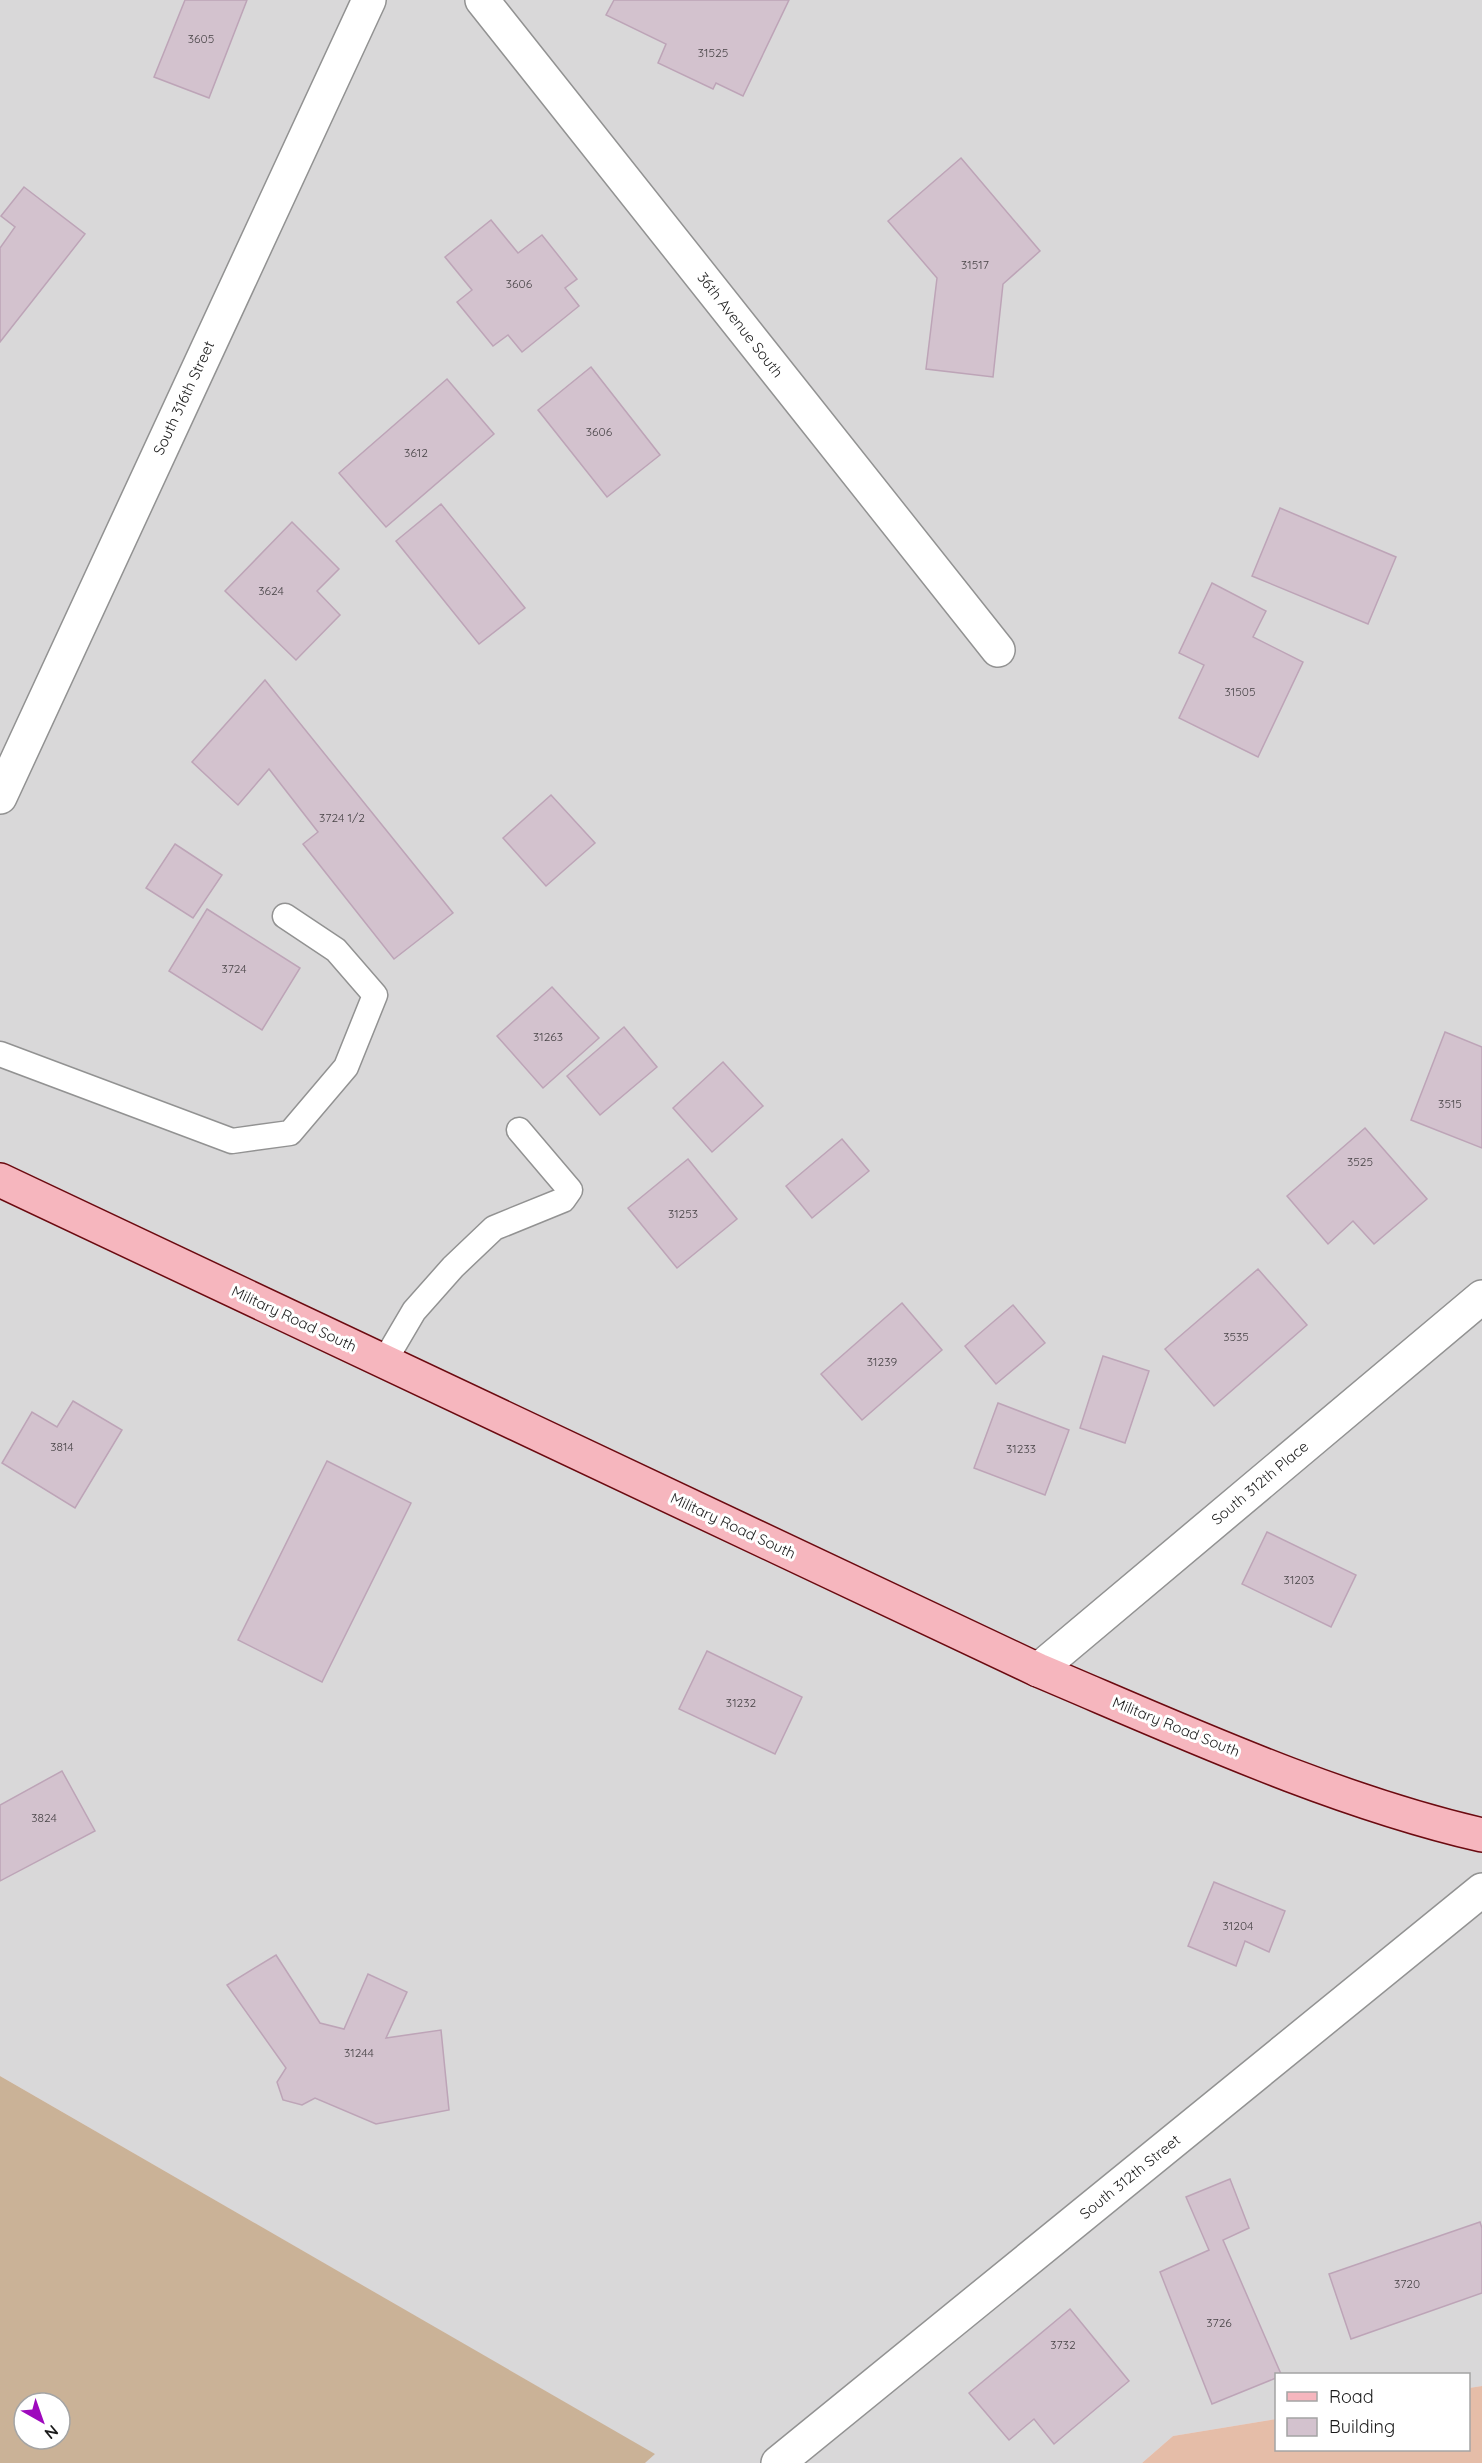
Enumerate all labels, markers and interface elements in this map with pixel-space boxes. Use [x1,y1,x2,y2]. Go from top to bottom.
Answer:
house number: 3605 [188,31,214,46]
house number: 31525 [698,45,728,60]
house number: 31517 [961,257,989,272]
street label: 36th Avenue South [693,268,787,381]
house number: 3606 [506,276,533,291]
street label: South 316th Street [149,338,218,458]
house number: 3606 [586,424,613,439]
house number: 3612 [404,445,428,460]
house number: 3624 [258,583,284,598]
house number: 31505 [1225,684,1255,699]
house number: 3724 1/2 [319,810,365,825]
house number: 3724 [221,961,247,976]
house number: 31263 [533,1029,563,1044]
house number: 3515 [1438,1096,1462,1111]
house number: 3525 [1347,1154,1373,1169]
house number: 31253 [668,1206,698,1221]
street label: Military Road South [229,1281,360,1356]
house number: 3535 [1223,1329,1249,1344]
house number: 31239 [867,1354,897,1369]
street label: South 312th Place [1207,1436,1312,1529]
house number: 3814 [50,1439,74,1454]
house number: 31233 [1006,1441,1036,1456]
street label: Military Road South [668,1488,799,1563]
house number: 31203 [1284,1572,1314,1587]
street label: Military Road South [1110,1692,1243,1761]
house number: 31232 [726,1695,757,1710]
house number: 3824 [31,1810,57,1825]
house number: 31204 [1223,1918,1253,1933]
house number: 31244 [344,2045,374,2060]
street label: South 312th Street [1075,2130,1184,2223]
house number: 3720 [1394,2276,1420,2291]
house number: 3726 [1206,2315,1232,2330]
house number: 3732 [1050,2337,1076,2352]
legend [1275,2373,1470,2451]
text: Road [1329,2385,1374,2408]
north arrow [12,2391,72,2451]
text: Building [1329,2415,1395,2438]
text: N [41,2421,63,2444]

